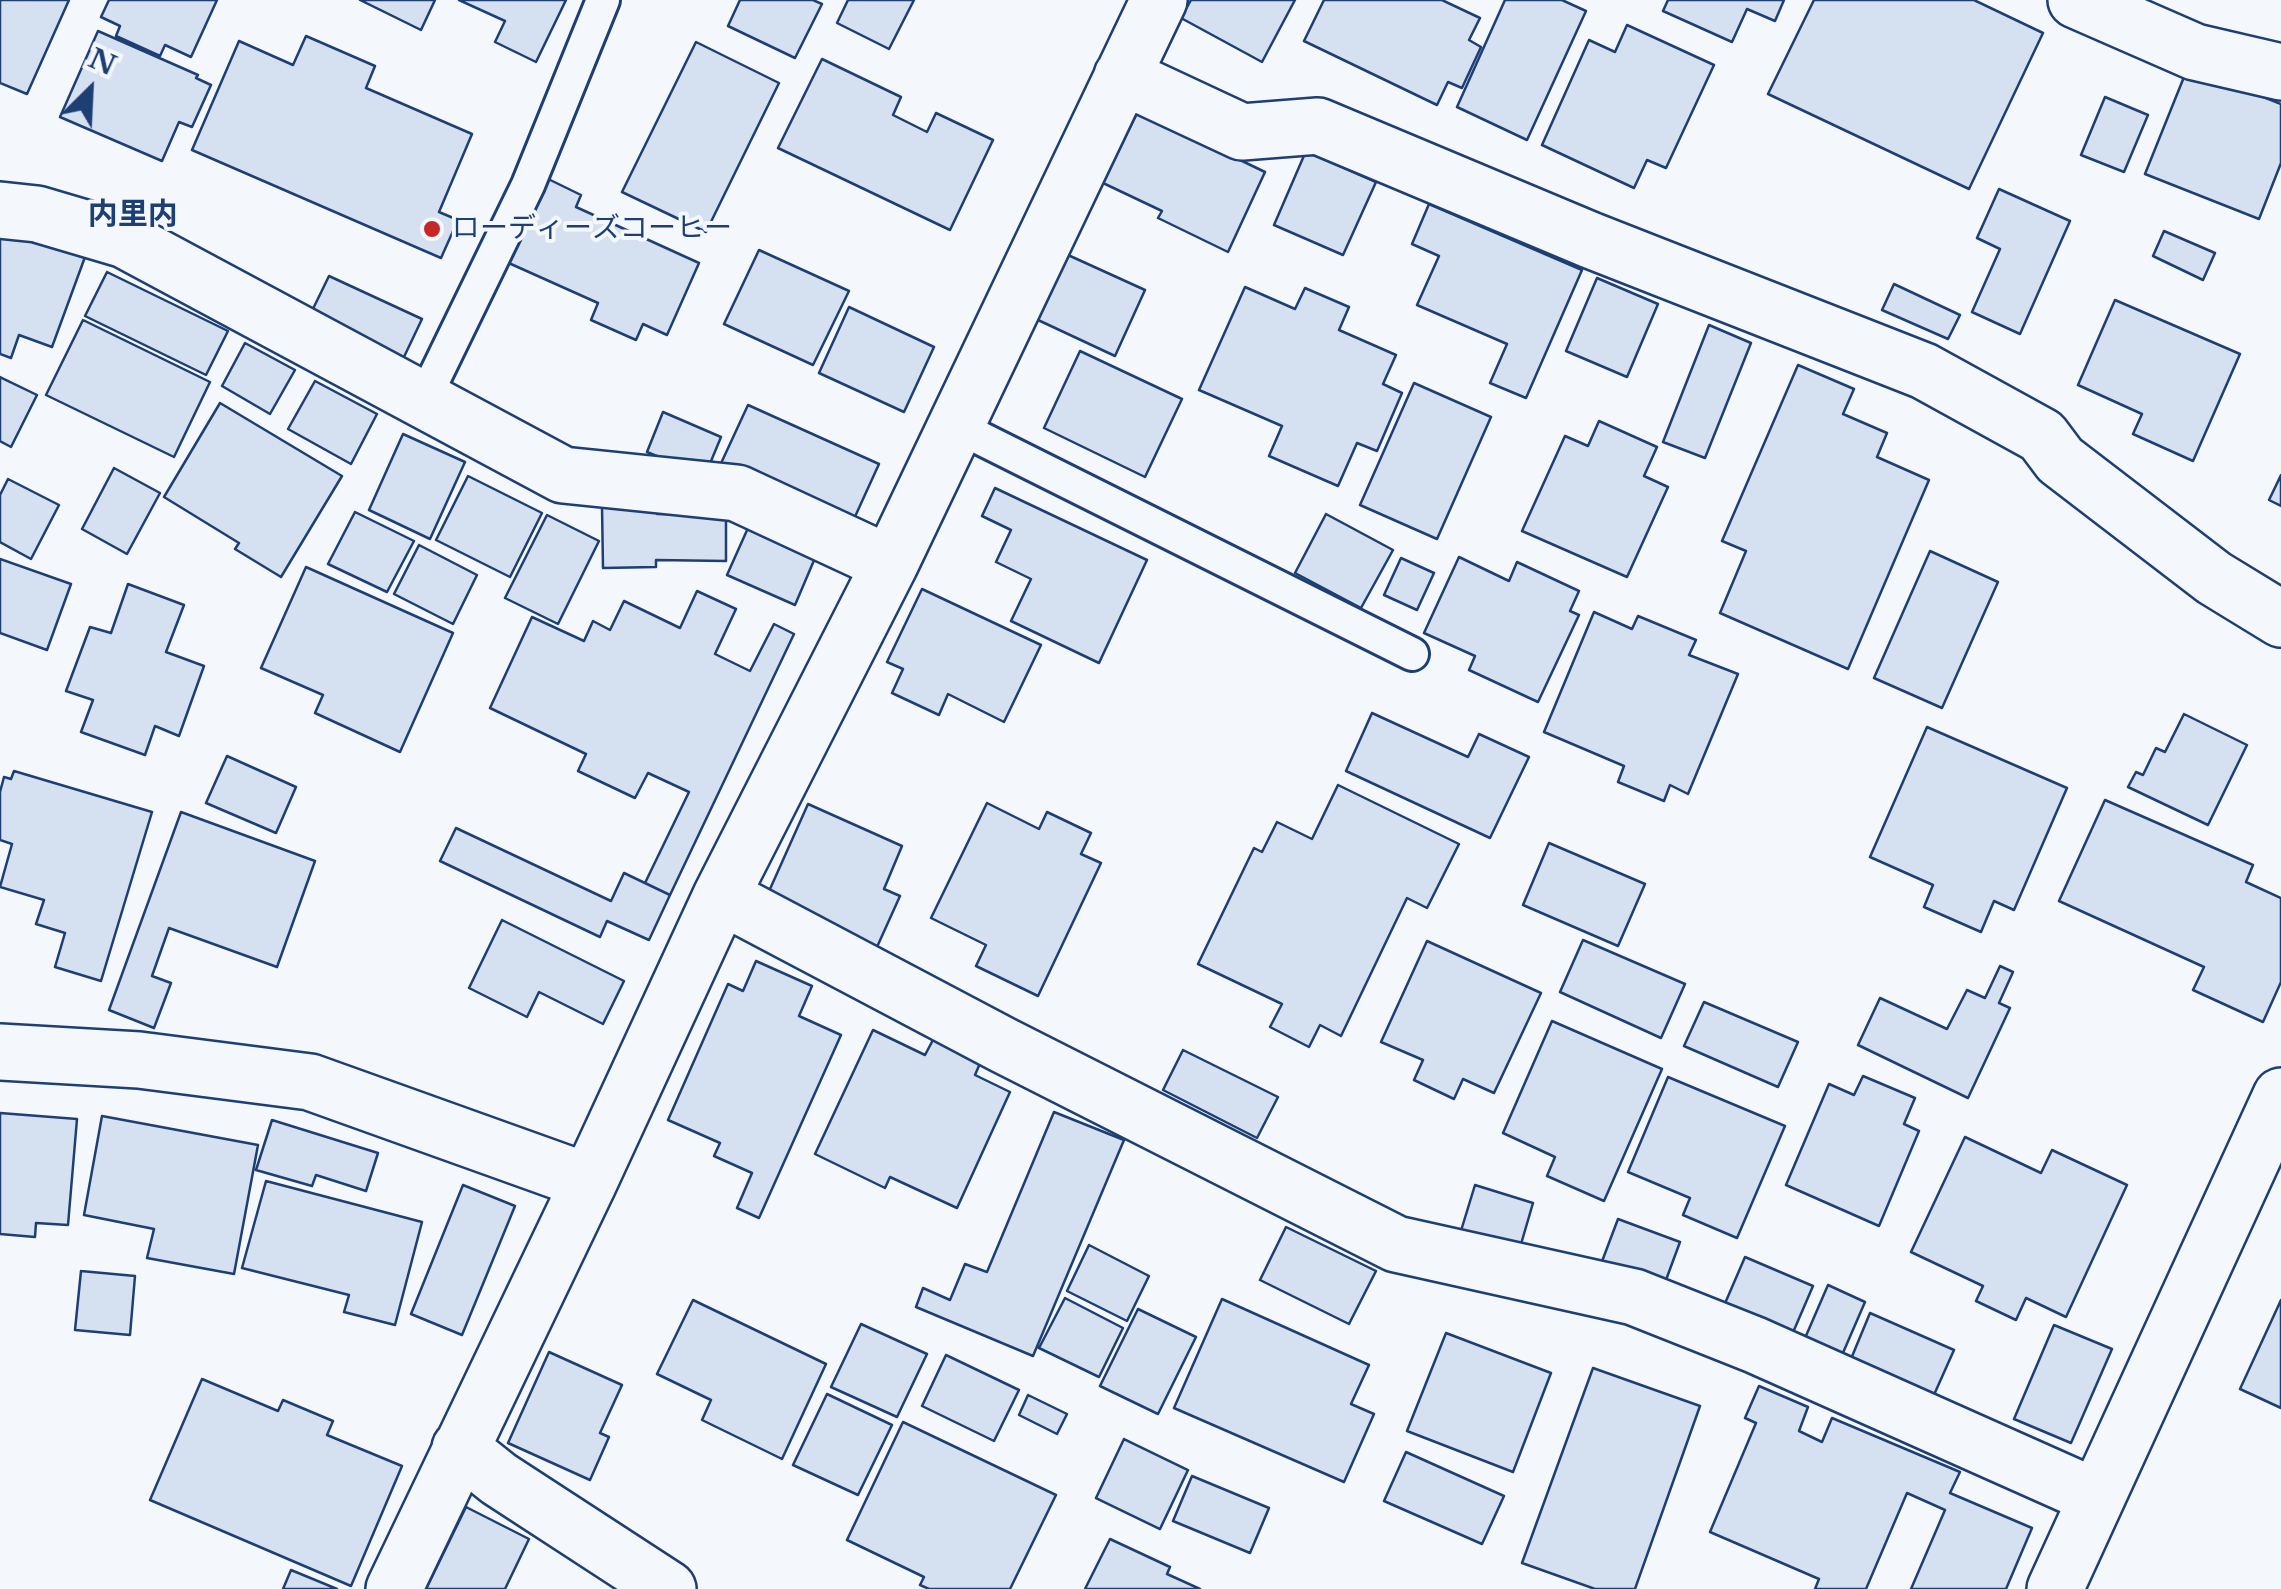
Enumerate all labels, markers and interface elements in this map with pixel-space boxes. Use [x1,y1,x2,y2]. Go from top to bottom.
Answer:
north arrow [40,40,140,140]
text: N [83,41,122,83]
district label: 内里内 [88,198,178,234]
place label: ローディーズコーヒー [452,212,732,246]
marker: ローディーズコーヒー [421,218,443,240]

